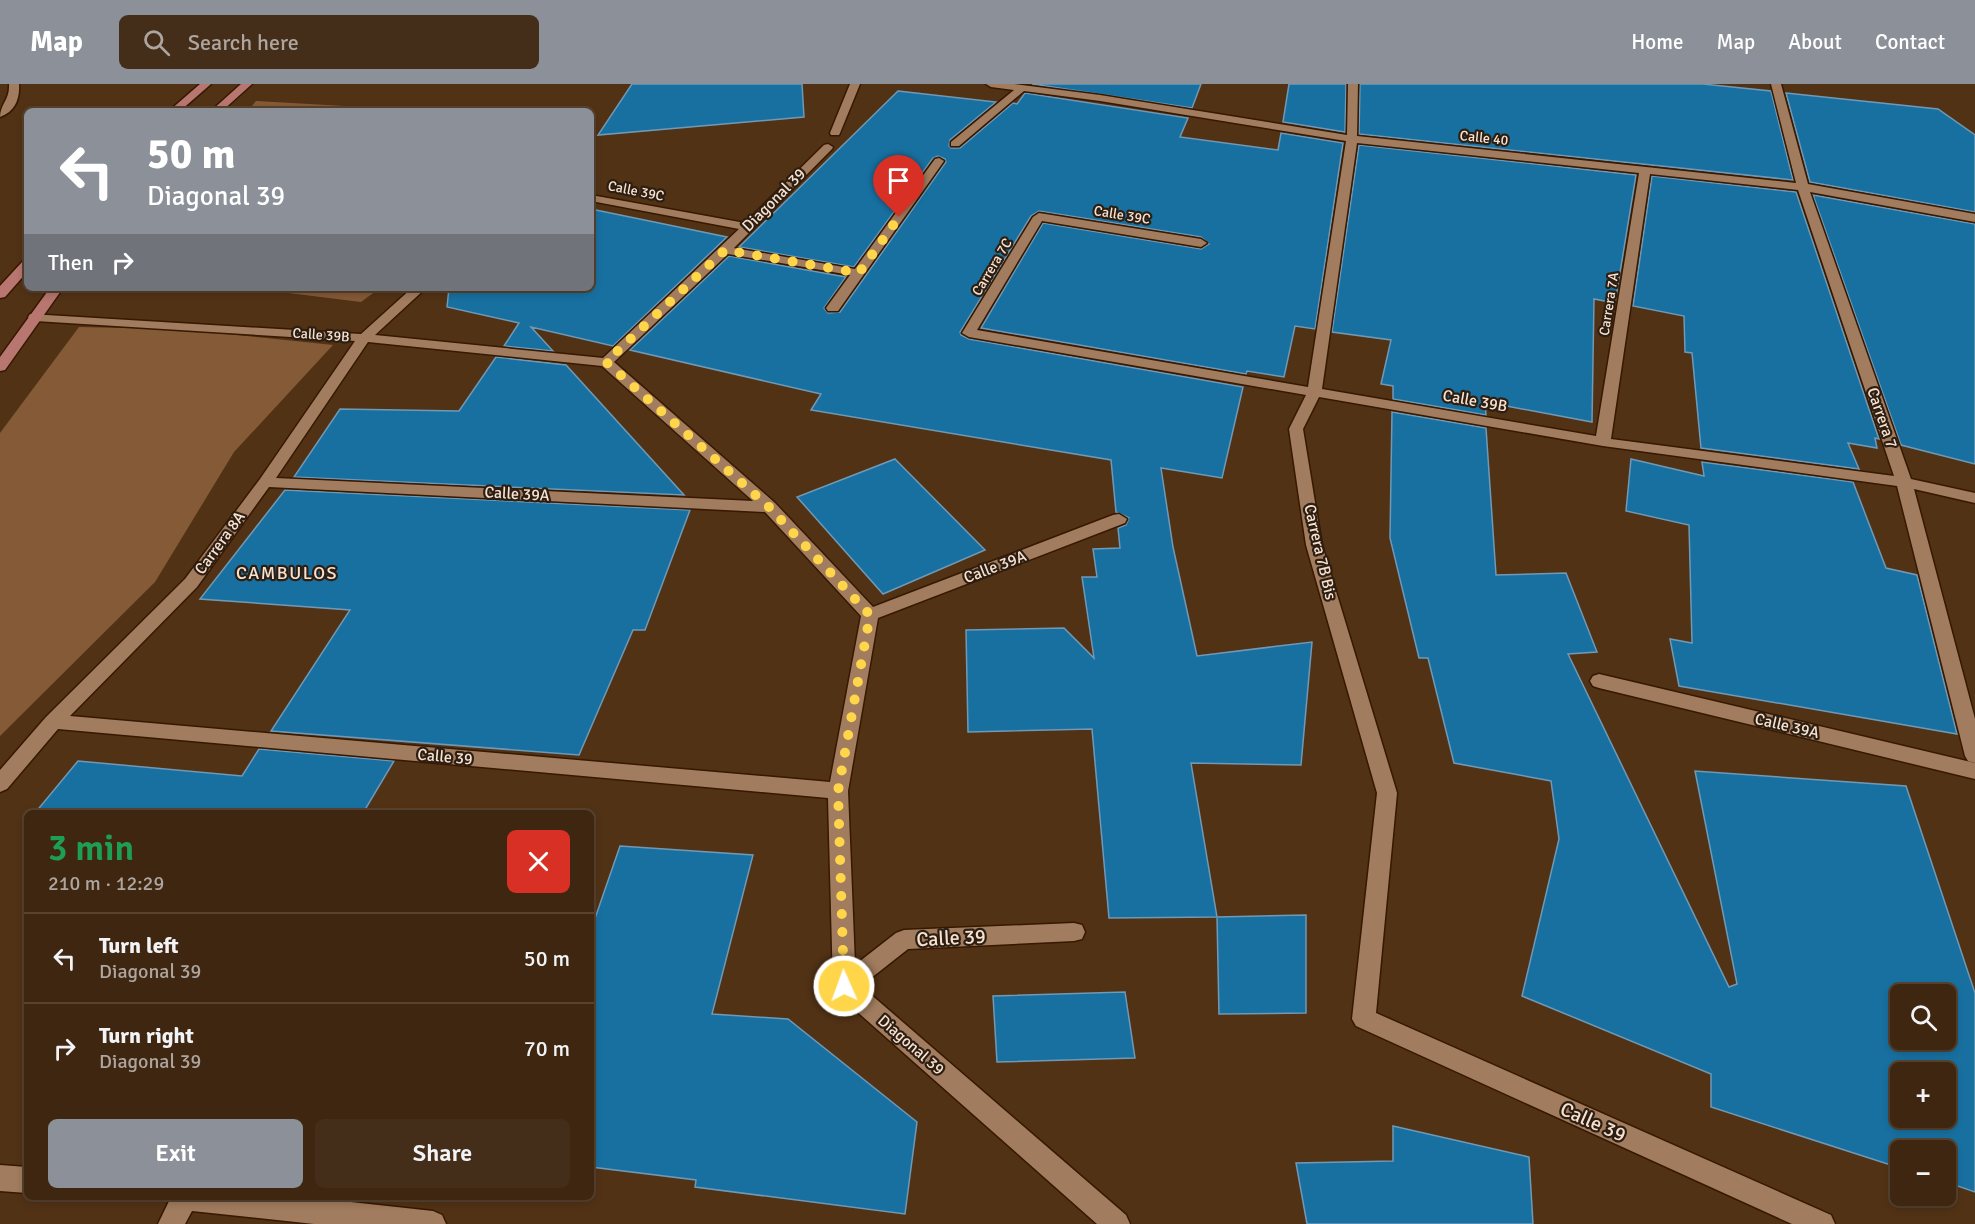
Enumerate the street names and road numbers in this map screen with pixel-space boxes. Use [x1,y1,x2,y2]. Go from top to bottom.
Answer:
street label: Calle 40 [1459,127,1509,149]
street label: Diagonal 39 [738,164,810,236]
street label: Calle 39C [606,177,666,205]
street label: Calle 39C [1092,202,1152,228]
street label: Carrera 7C [968,235,1016,299]
street label: Carrera 7A [1596,271,1622,337]
street label: Calle 39B [292,325,350,345]
street label: Calle 39B [1441,385,1509,417]
street label: Carrera 7 [1862,385,1902,451]
street label: Calle 39A [484,482,550,506]
street label: Carrera 7B Bis [1299,502,1341,602]
street label: Carrera 8A [190,507,250,578]
street label: Calle 39A [961,546,1029,588]
street label: Calle 39A [1753,709,1821,743]
street label: Calle 39 [416,745,474,769]
street label: Calle 39 [916,924,986,952]
street label: Diagonal 39 [874,1011,948,1079]
street label: Calle 39 [1556,1096,1630,1148]

